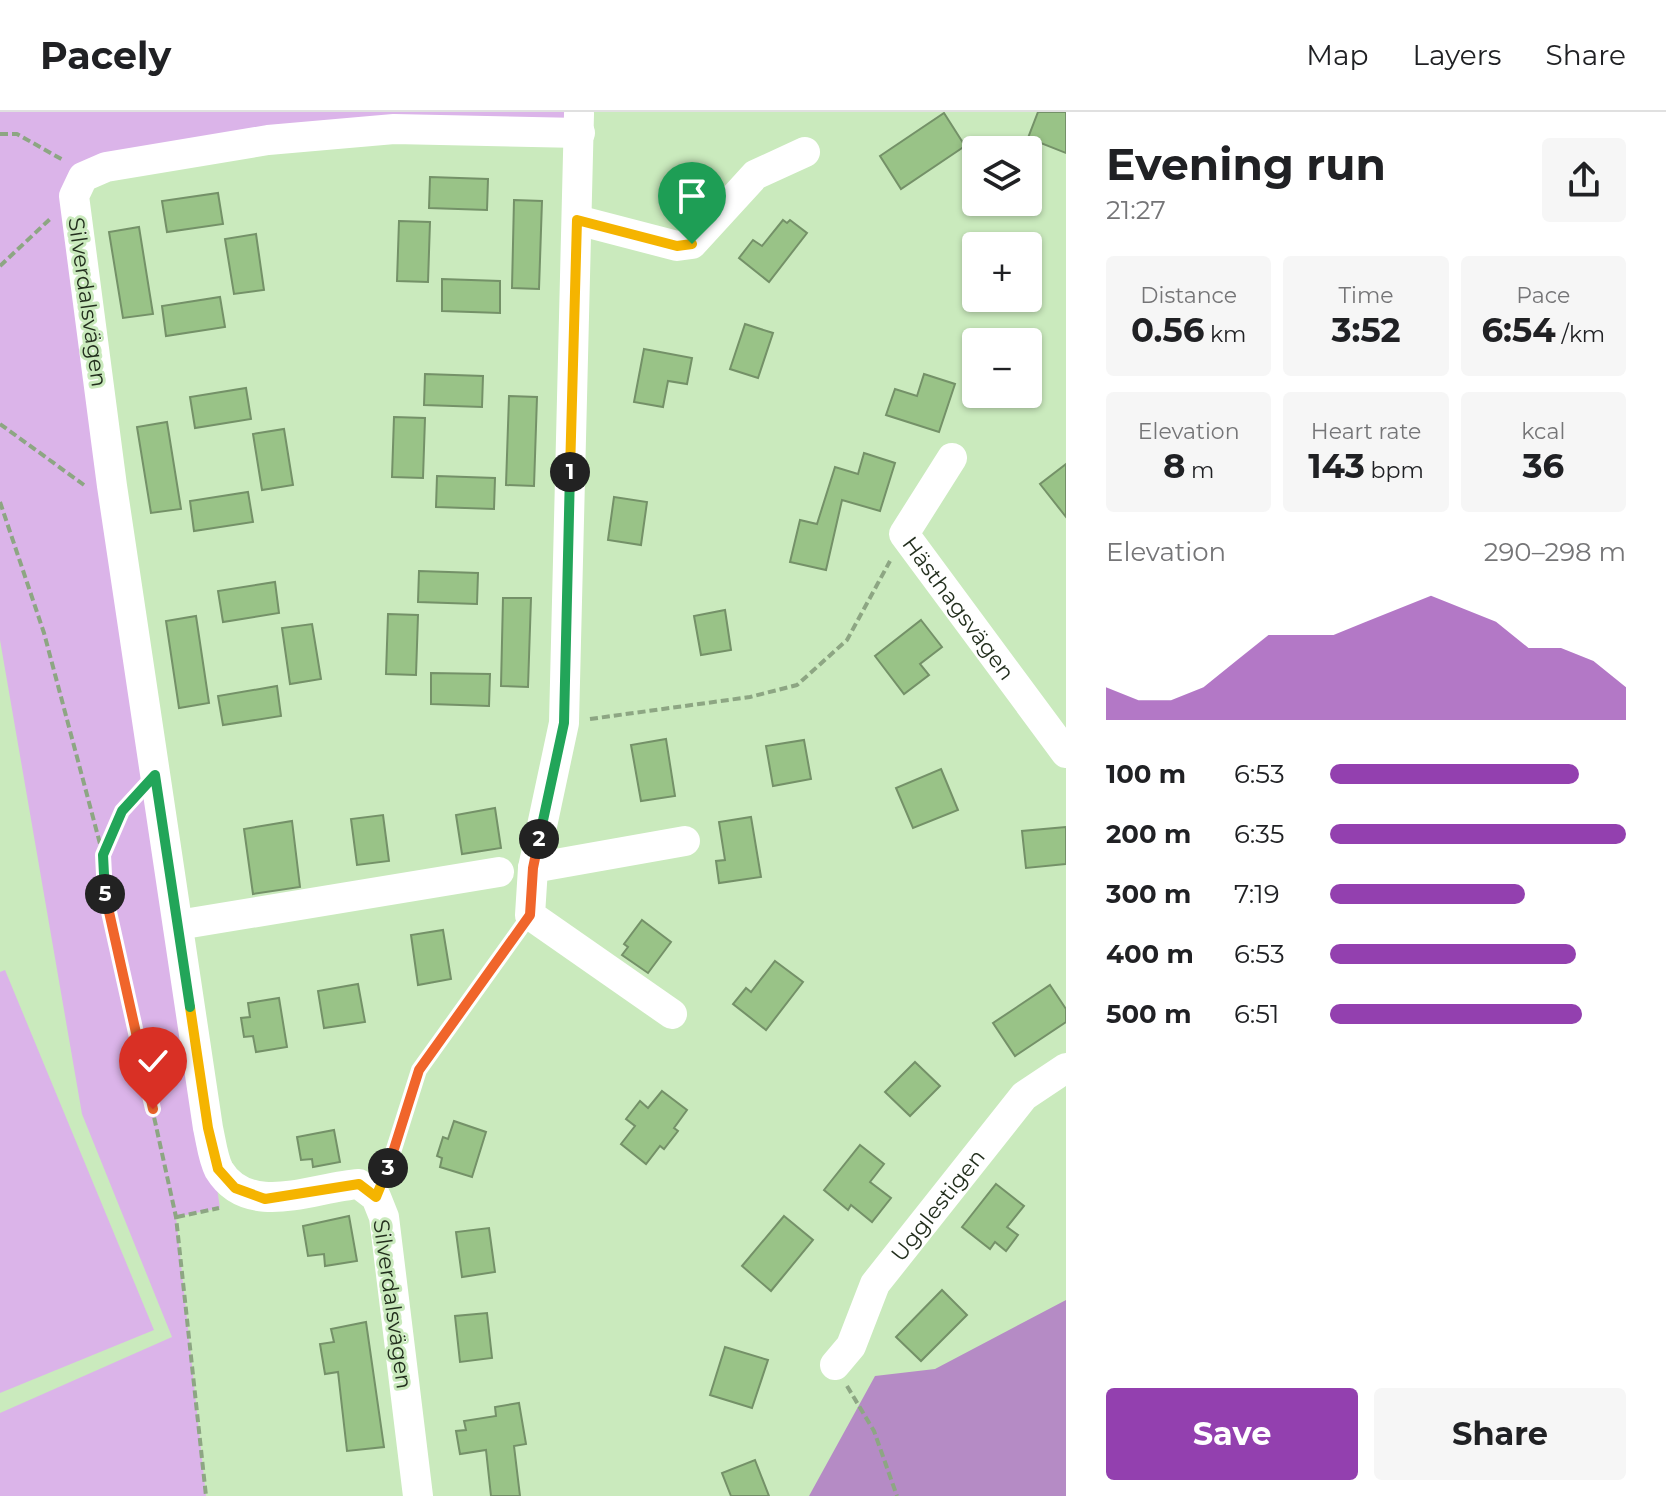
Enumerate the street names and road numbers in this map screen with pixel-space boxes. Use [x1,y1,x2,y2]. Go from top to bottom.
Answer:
street label: Silverdalsvägen [62,216,113,389]
street label: Hästhagsvägen [896,531,1020,685]
street label: Ugglestigen [885,1144,991,1267]
street label: Silverdalsvägen [367,1218,418,1391]

